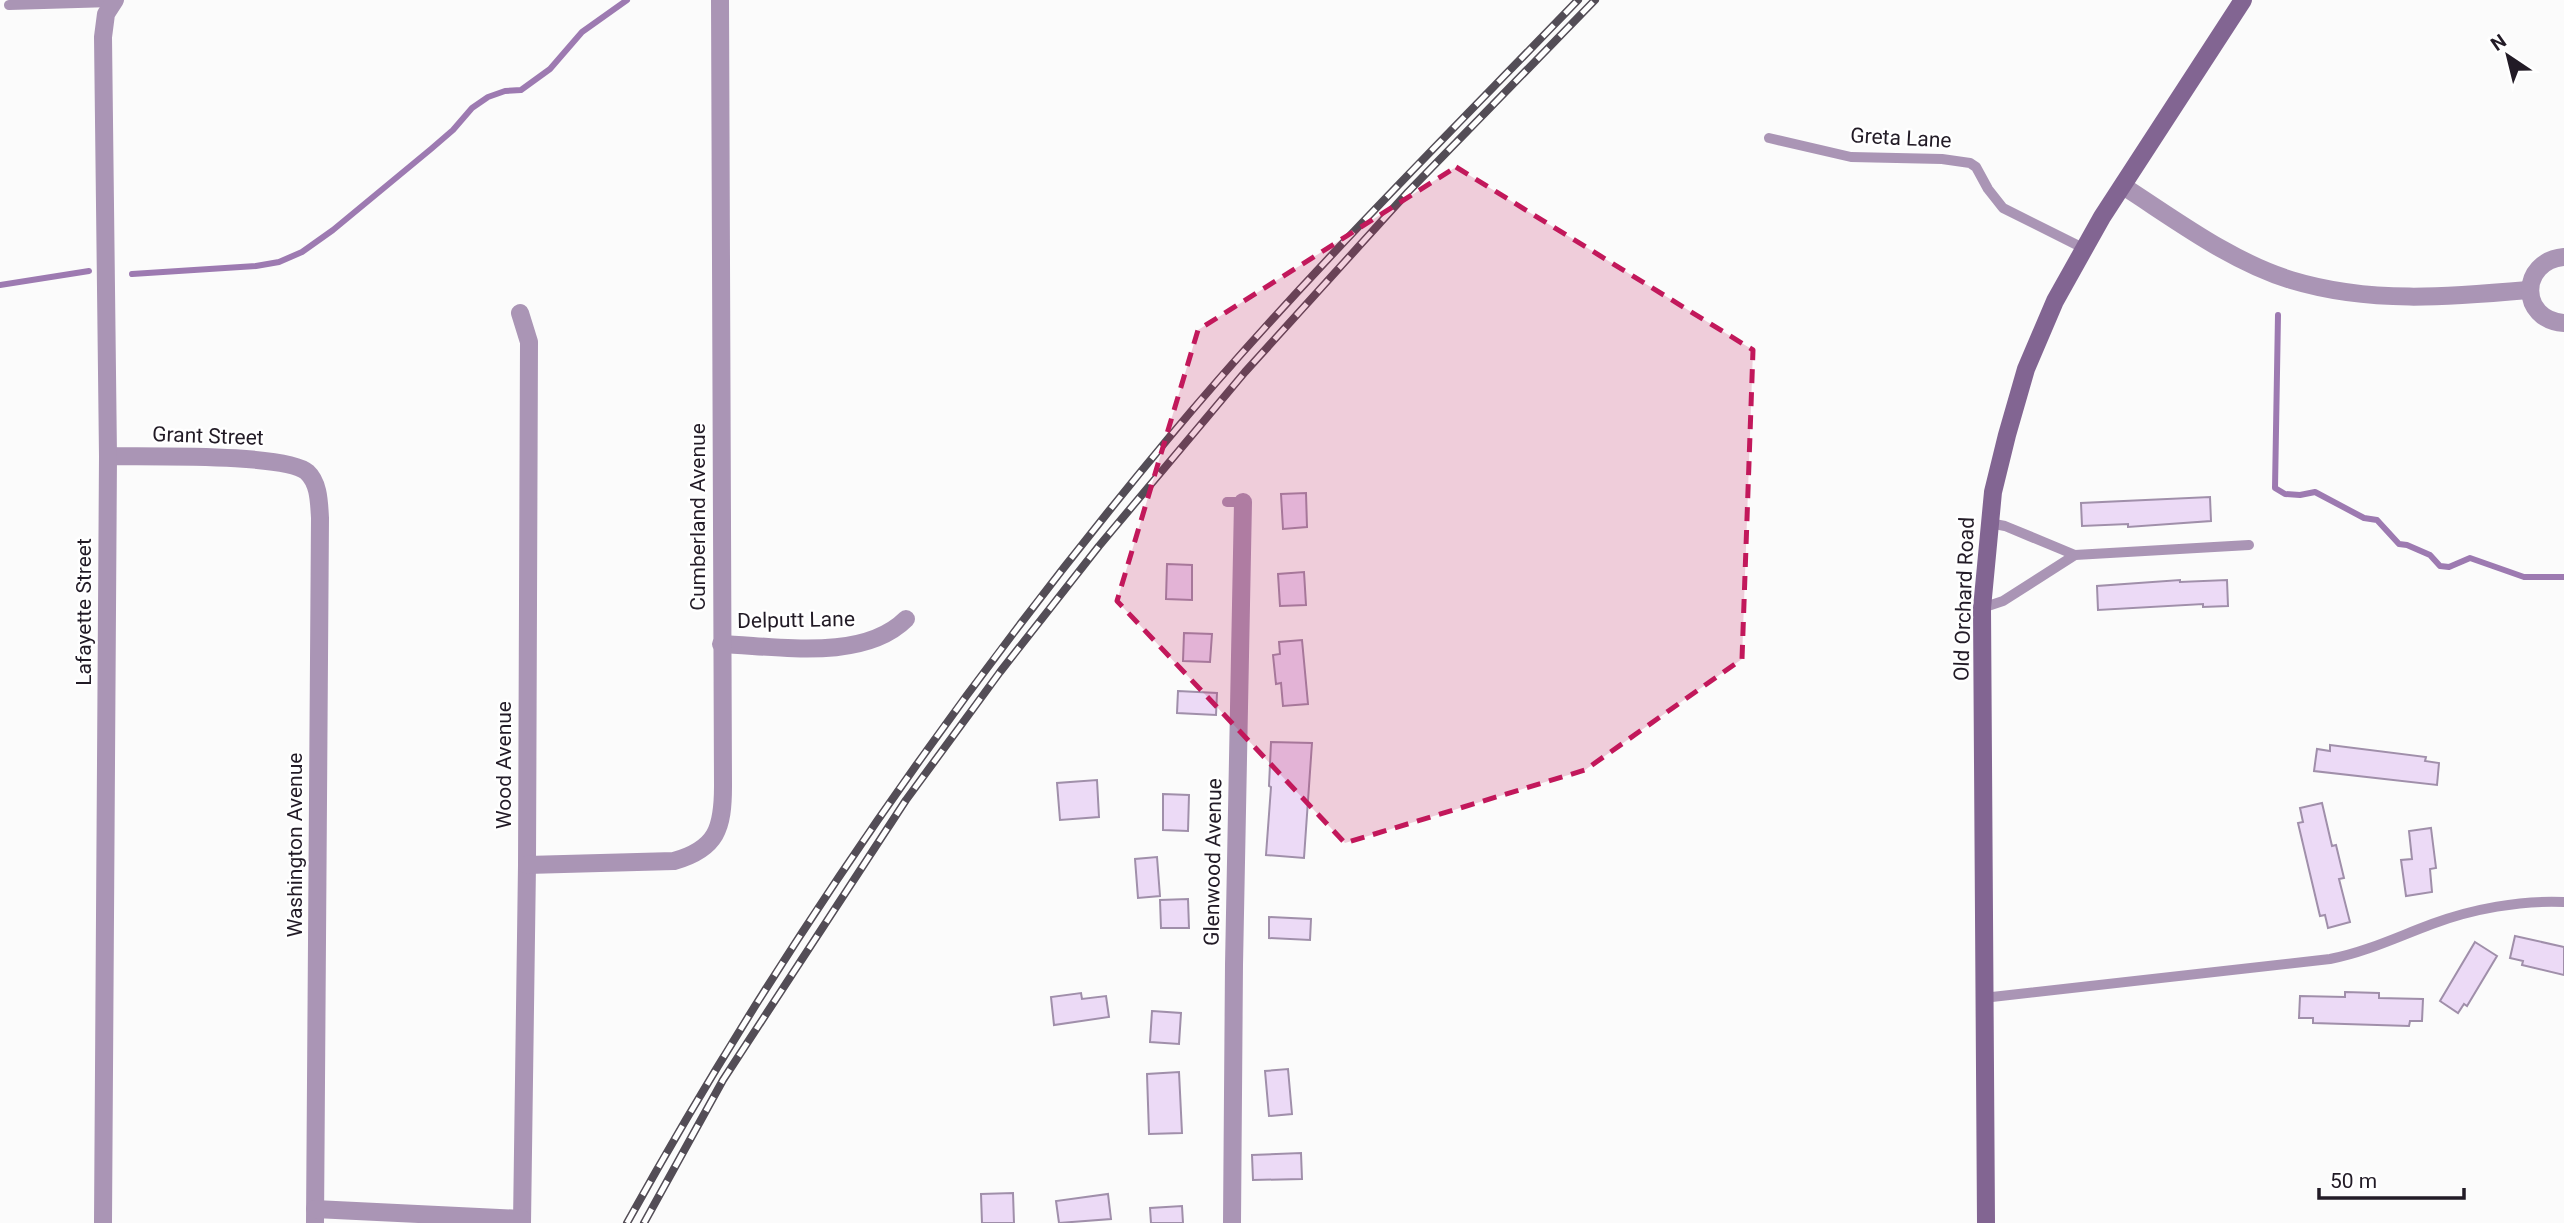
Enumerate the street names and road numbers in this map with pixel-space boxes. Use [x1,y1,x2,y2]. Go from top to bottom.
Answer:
street label: Greta Lane [1850,123,1952,153]
street label: Grant Street [152,422,264,450]
street label: Cumberland Avenue [686,423,710,611]
street label: Old Orchard Road [1949,517,1979,681]
street label: Lafayette Street [72,538,96,686]
street label: Delputt Lane [737,607,855,633]
street label: Wood Avenue [492,701,516,829]
street label: Washington Avenue [283,753,307,937]
street label: Glenwood Avenue [1200,778,1226,946]

